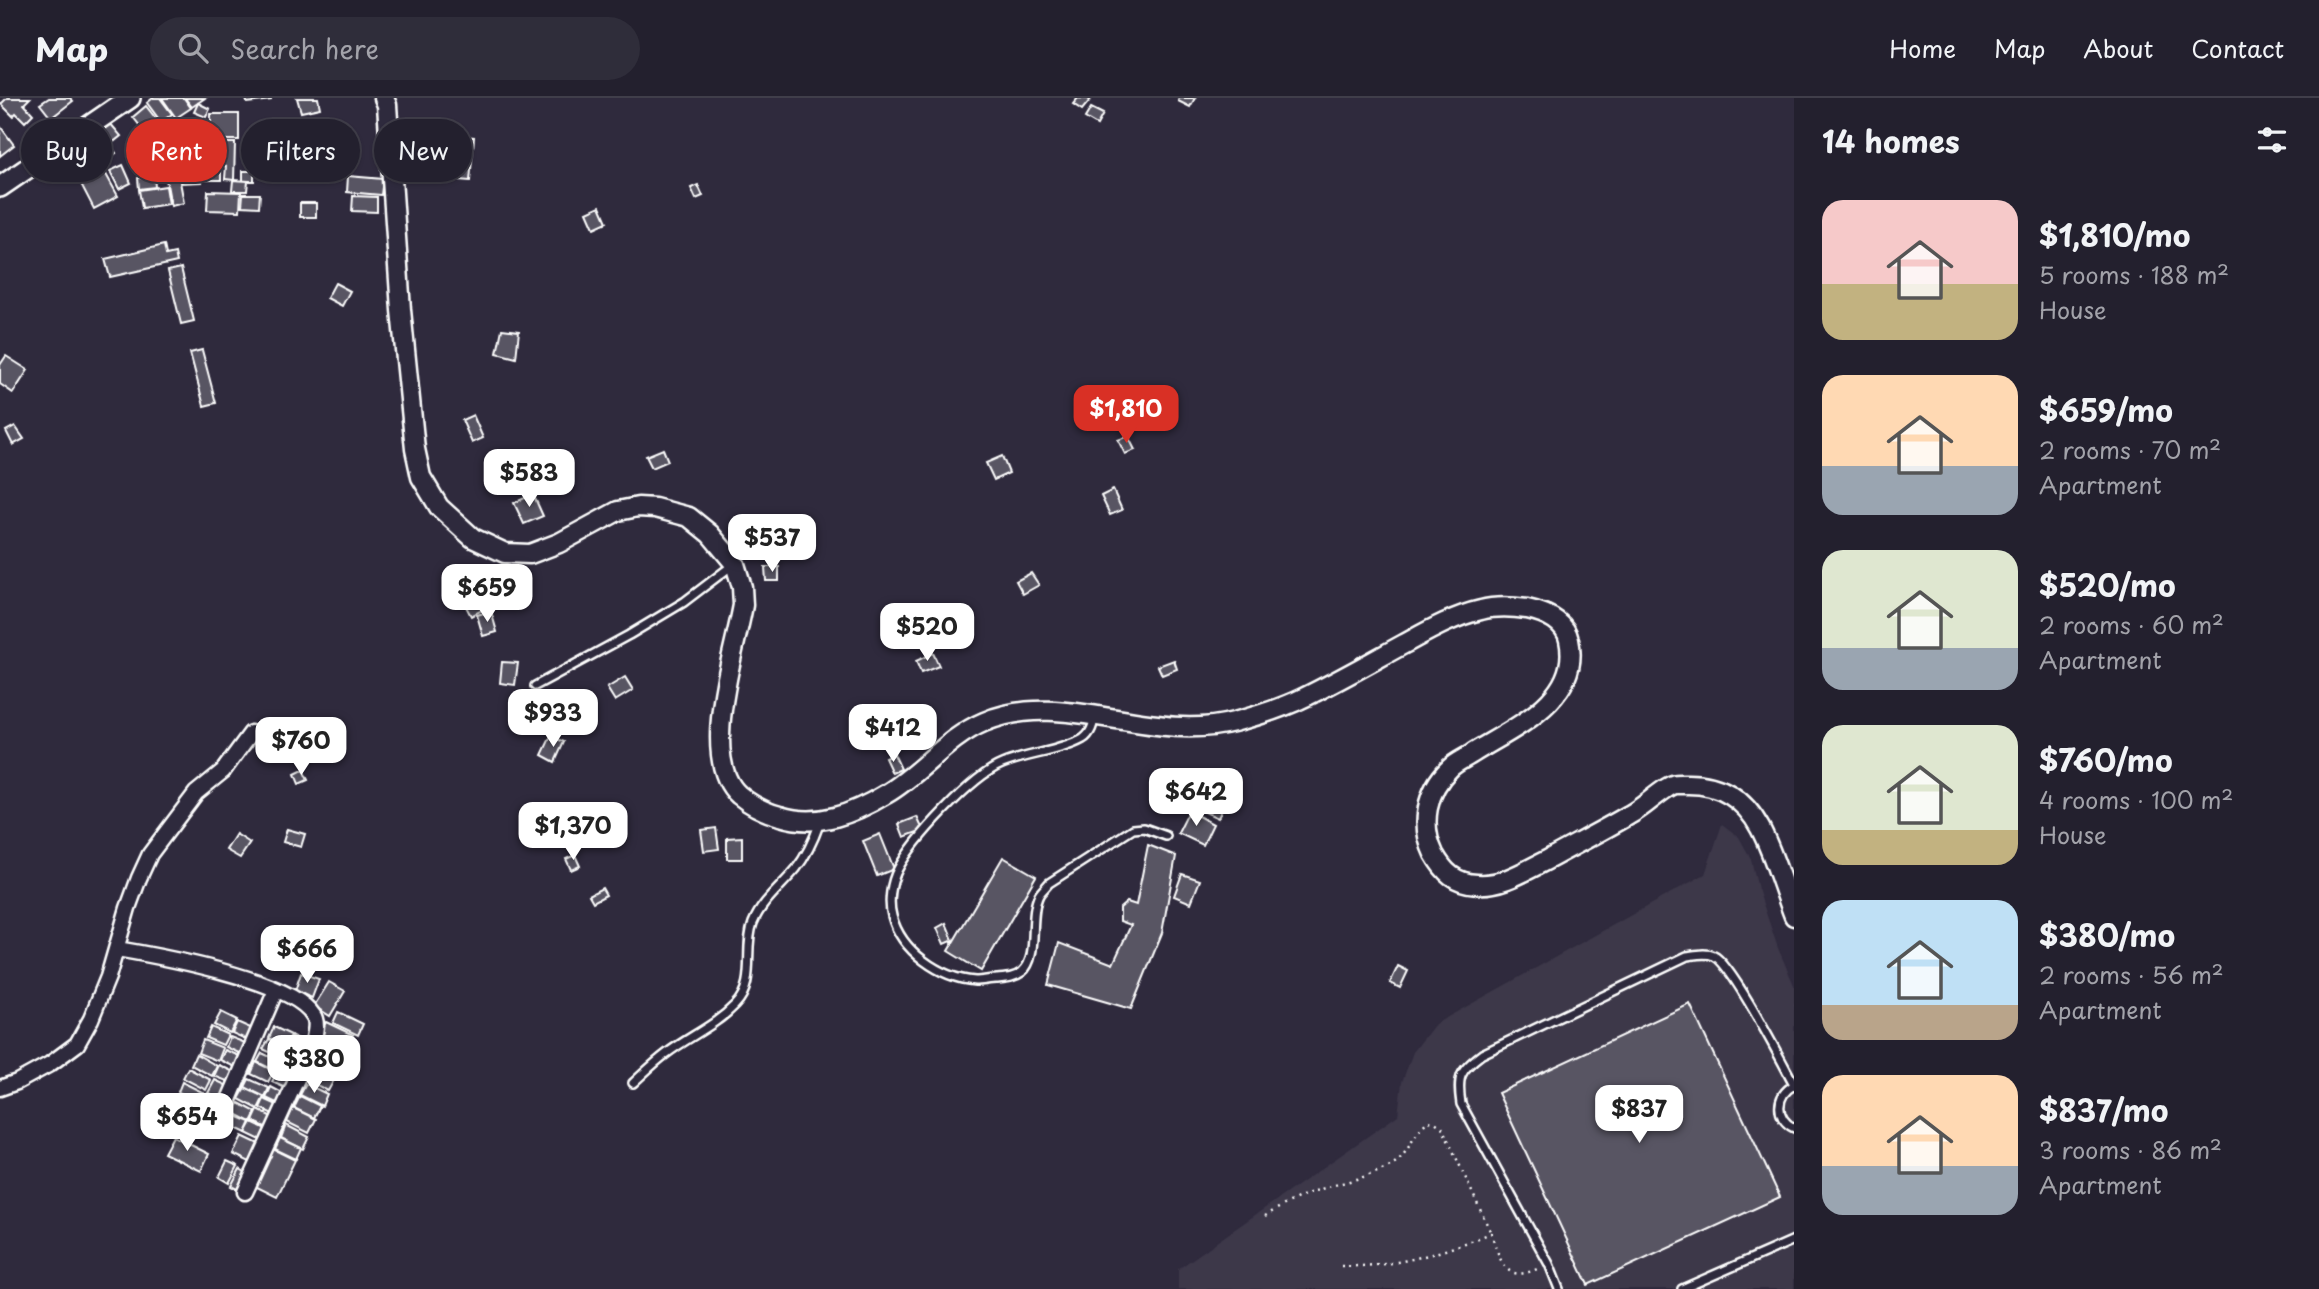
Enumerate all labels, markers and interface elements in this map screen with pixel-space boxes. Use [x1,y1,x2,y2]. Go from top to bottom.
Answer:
search box [150,17,640,80]
text: Map [35,23,108,73]
icon: search [174,29,212,67]
text: Search here [230,29,379,68]
text: Home [1889,30,1956,66]
text: Map [1994,30,2045,66]
text: About [2083,30,2153,66]
text: Contact [2191,30,2284,66]
text: 14 homes [1822,118,1960,163]
chip: Buy [21,119,112,182]
chip: Rent [126,119,227,182]
chip: Filters [241,119,360,182]
chip: New [374,119,472,182]
icon: filters [2253,121,2291,159]
text: $1,810/mo [2039,212,2190,257]
icon: home [1878,228,1962,312]
text: 5 rooms · 188 m² [2039,257,2229,292]
text: House [2039,292,2106,327]
pin: $1,810 [1069,386,1183,445]
text: $659/mo [2039,387,2173,432]
text: $1,810 [1090,390,1162,425]
icon: home [1878,403,1962,487]
text: 2 rooms · 70 m² [2039,432,2221,467]
pin: $583 [488,450,570,509]
text: $583 [500,454,558,489]
text: Apartment [2039,467,2162,502]
pin: $537 [731,514,813,574]
text: $537 [744,519,800,554]
text: $520/mo [2039,562,2176,607]
pin: $659 [446,564,528,624]
text: $659 [457,569,517,604]
icon: home [1878,578,1962,662]
pin: $520 [886,603,968,663]
text: 2 rooms · 60 m² [2039,607,2224,642]
text: $520 [896,608,958,643]
text: Apartment [2039,642,2162,677]
pin: $933 [512,690,594,749]
text: $933 [524,694,582,729]
pin: $412 [852,704,934,764]
text: $412 [865,709,921,744]
pin: $760 [260,718,342,777]
text: $760 [271,722,331,757]
text: $760/mo [2039,737,2173,782]
icon: home [1878,753,1962,837]
pin: $642 [1155,768,1237,828]
text: $642 [1165,773,1227,808]
text: 4 rooms · 100 m² [2039,782,2233,817]
pin: $1,370 [516,802,630,862]
text: $1,370 [535,807,611,842]
text: House [2039,817,2106,852]
text: $380/mo [2039,912,2175,957]
pin: $666 [266,926,348,985]
icon: home [1878,928,1962,1012]
text: $666 [277,930,337,965]
text: 2 rooms · 56 m² [2039,957,2224,992]
text: Apartment [2039,992,2162,1027]
pin: $380 [273,1035,355,1095]
text: $380 [283,1040,345,1075]
pin: $837 [1598,1086,1680,1145]
text: $837/mo [2039,1087,2168,1132]
text: $837 [1611,1090,1667,1125]
pin: $654 [146,1094,228,1153]
text: $654 [156,1098,218,1133]
icon: home [1878,1103,1962,1187]
text: 3 rooms · 86 m² [2039,1132,2222,1167]
text: Apartment [2039,1167,2162,1202]

